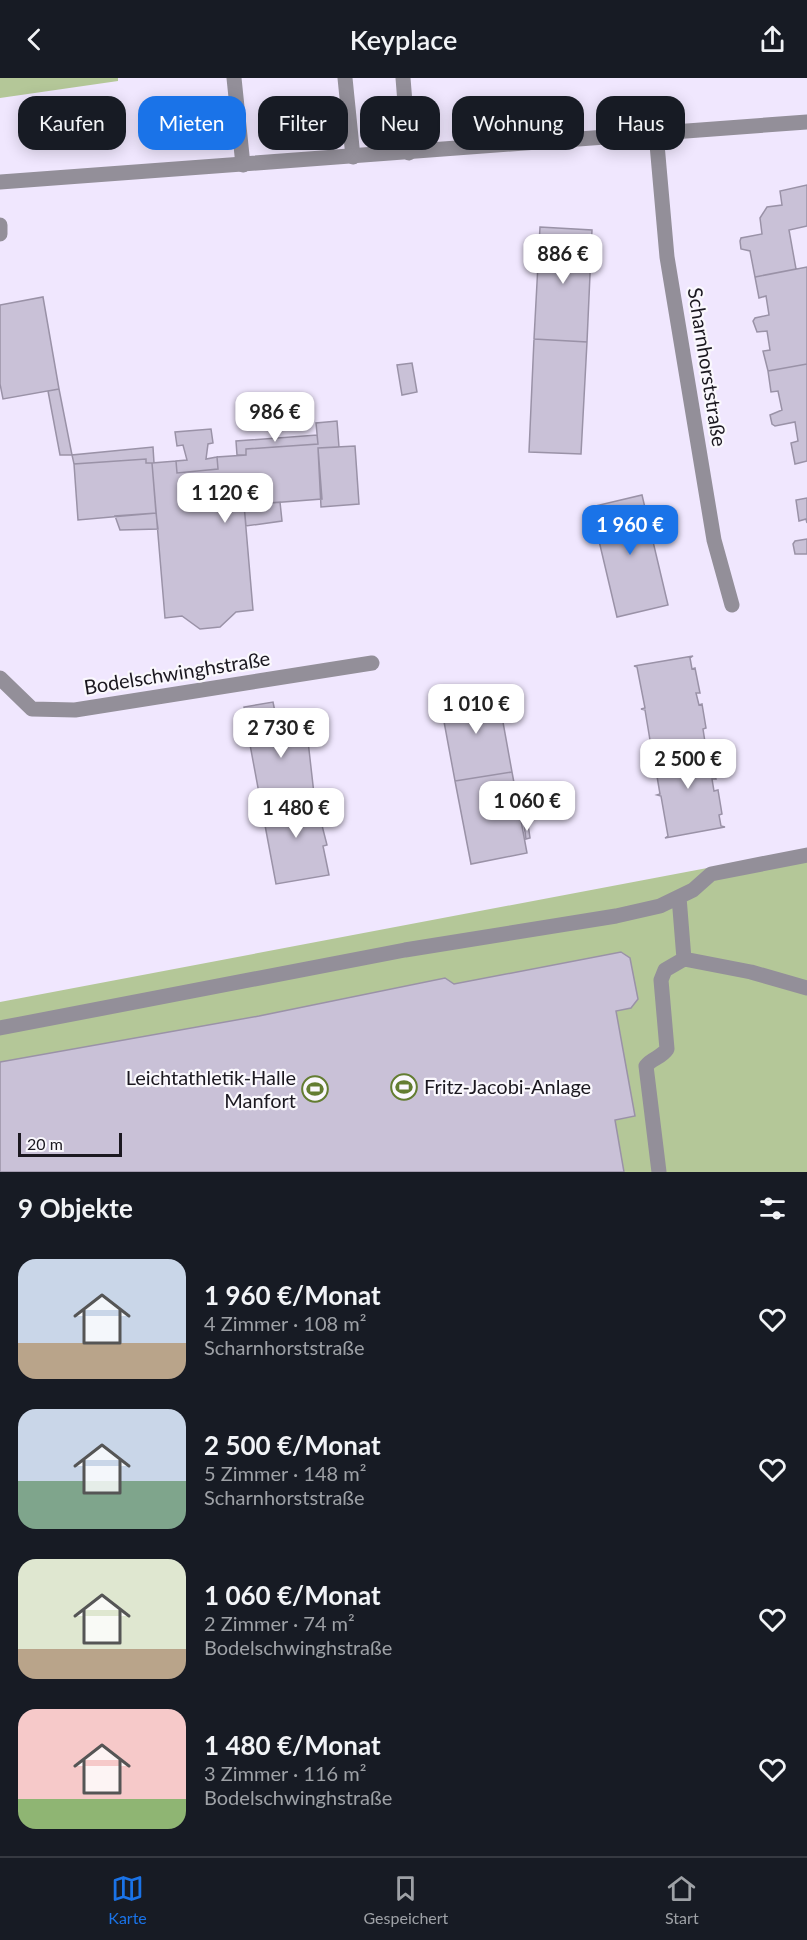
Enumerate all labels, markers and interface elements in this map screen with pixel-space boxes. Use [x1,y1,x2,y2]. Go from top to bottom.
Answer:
icon: back [18,23,51,56]
text: Keyplace [350,23,457,56]
icon: share [756,23,789,56]
chip: Kaufen [18,96,126,150]
chip: Mieten [138,96,246,150]
chip: Filter [258,96,348,150]
chip: Neu [360,96,440,150]
chip: Wohnung [452,96,584,150]
chip: Haus [596,96,685,150]
pin: 886 € [521,234,605,285]
text: 886 € [537,241,589,265]
street label: Scharnhorststraße [684,286,732,448]
pin: 986 € [233,392,317,443]
text: 986 € [249,399,301,423]
pin: 1 120 € [170,473,280,524]
text: 1 120 € [191,480,259,504]
pin: 1 960 € [575,505,685,556]
text: 1 960 € [596,512,664,536]
street label: Bodelschwinghstraße [82,645,272,699]
pin: 1 010 € [421,684,531,735]
text: 1 010 € [442,691,510,715]
pin: 2 730 € [226,708,336,759]
text: 2 730 € [247,715,315,739]
pin: 2 500 € [633,739,743,790]
text: 2 500 € [654,746,722,770]
pin: 1 060 € [472,781,582,832]
pin: 1 480 € [241,788,351,839]
text: 1 060 € [493,788,561,812]
text: 1 480 € [262,795,330,819]
place label: Leichtathletik-Halle Manfort [126,1065,296,1112]
sports icon: Fritz-Jacobi-Anlage [389,1072,419,1102]
sports icon: Leichtathletik-Halle Manfort [300,1074,330,1104]
place label: Fritz-Jacobi-Anlage [424,1074,591,1098]
scale bar [18,1130,122,1158]
text: 20 m [27,1134,63,1153]
text: 9 Objekte [18,1192,133,1224]
icon: filters [756,1192,789,1225]
text: 1 960 €/Monat [204,1279,381,1311]
icon: home [66,1283,138,1355]
icon: heart [756,1303,789,1336]
text: 4 Zimmer · 108 m² [204,1311,366,1335]
text: Scharnhorststraße [204,1335,364,1359]
text: 2 500 €/Monat [204,1429,381,1461]
icon: home [66,1433,138,1505]
icon: heart [756,1453,789,1486]
text: 5 Zimmer · 148 m² [204,1461,366,1485]
text: Scharnhorststraße [204,1485,364,1509]
text: 1 060 €/Monat [204,1579,381,1611]
icon: home [66,1583,138,1655]
icon: heart [756,1603,789,1636]
text: 2 Zimmer · 74 m² [204,1611,355,1635]
text: Bodelschwinghstraße [204,1635,392,1659]
text: 1 480 €/Monat [204,1729,381,1761]
icon: home [66,1733,138,1805]
icon: heart [756,1753,789,1786]
text: 3 Zimmer · 116 m² [204,1761,366,1785]
text: Bodelschwinghstraße [204,1785,392,1809]
tab: Karte [108,1872,147,1927]
tab: Gespeichert [364,1872,448,1927]
tab: Start [665,1872,699,1927]

